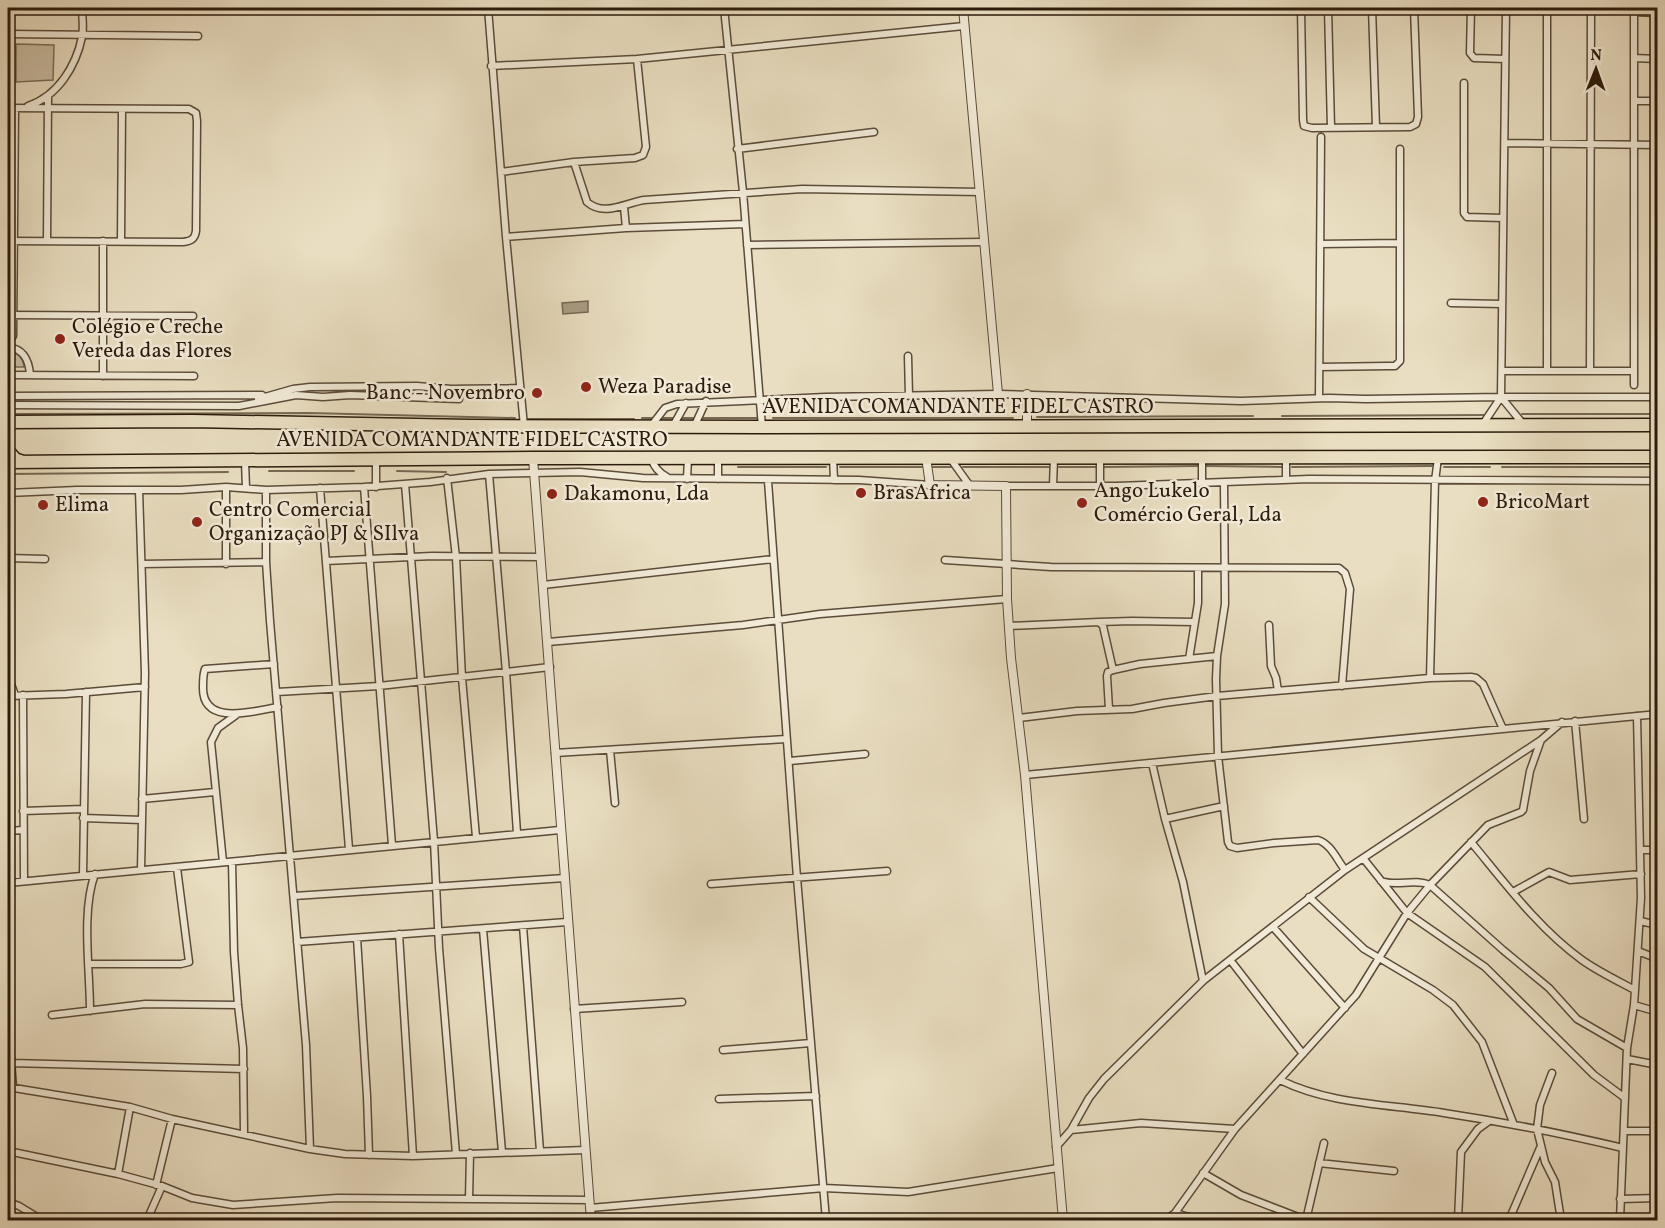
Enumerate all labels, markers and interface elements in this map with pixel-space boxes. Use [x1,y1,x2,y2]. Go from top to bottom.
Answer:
north arrow [1566,39,1626,99]
text: N [1590,45,1603,67]
place label: Colégio e Creche Vereda das Flores [72,313,232,366]
marker: Colégio e Creche Vereda das Flores [53,332,67,346]
place label: Weza Paradise [598,373,732,402]
place label: Banc - Novembro [366,379,525,408]
marker: Weza Paradise [579,380,593,394]
marker: Banc - Novembro [530,386,544,400]
street label: AVENIDA COMANDANTE FIDEL CASTRO [762,393,1154,422]
street label: AVENIDA COMANDANTE FIDEL CASTRO [276,426,668,455]
place label: Ango Lukelo Comércio Geral, Lda [1094,477,1282,530]
place label: BrasAfrica [873,479,971,508]
place label: Dakamonu, Lda [564,480,710,509]
marker: BrasAfrica [854,486,868,500]
marker: Dakamonu, Lda [545,487,559,501]
place label: BricoMart [1495,488,1590,517]
place label: Elima [55,491,109,520]
marker: BricoMart [1476,495,1490,509]
place label: Centro Comercial Organização PJ & SIlva [209,496,419,549]
marker: Ango Lukelo Comércio Geral, Lda [1075,496,1089,510]
marker: Elima [36,498,50,512]
marker: Centro Comercial Organização PJ & SIlva [190,515,204,529]

